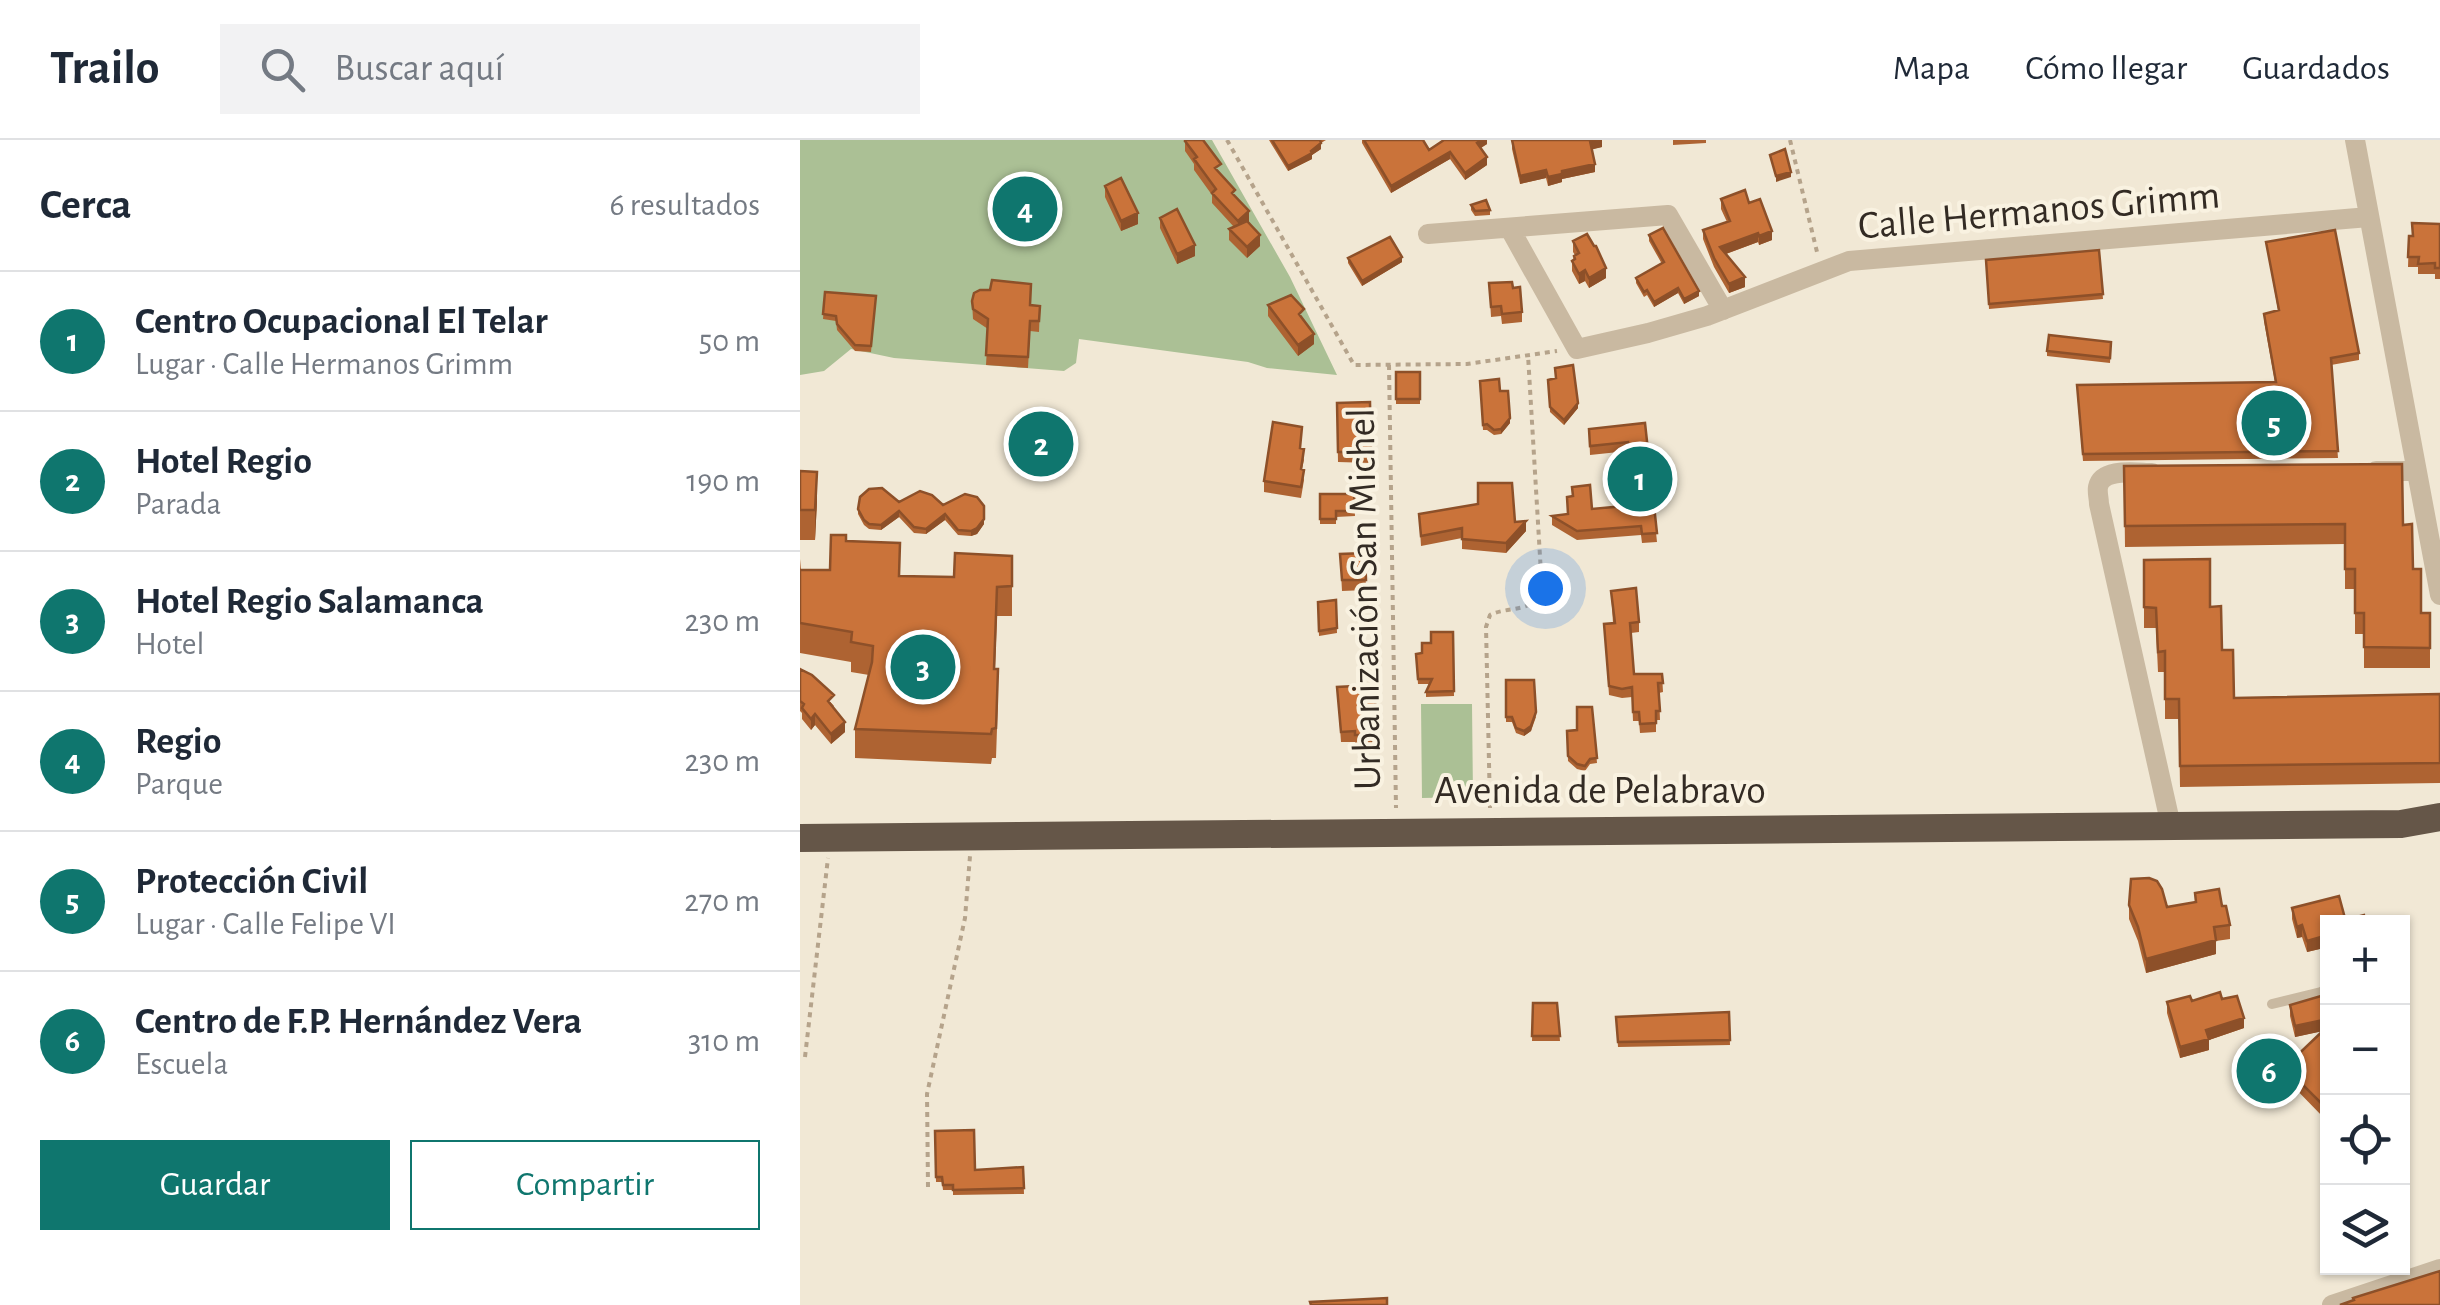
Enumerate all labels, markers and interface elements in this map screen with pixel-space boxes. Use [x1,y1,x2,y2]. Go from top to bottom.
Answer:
search box [220,24,920,114]
icon: search [255,42,310,97]
text: Trailo [50,45,160,93]
text: Buscar aquí [335,50,504,88]
text: Mapa [1893,51,1970,86]
text: Cómo llegar [2025,51,2187,86]
text: Guardados [2242,51,2390,86]
pin: 4 [992,172,1058,246]
street label: Calle Hermanos Grimm [1856,175,2222,247]
text: Cerca [40,184,131,226]
text: 6 resultados [609,189,760,221]
text: Centro Ocupacional El Telar [135,303,548,341]
text: 1 [67,325,78,357]
text: 50 m [699,325,760,357]
text: Lugar · Calle Hermanos Grimm [135,348,513,380]
pin: 5 [2242,386,2306,460]
pin: 2 [1008,406,1074,482]
street label: Urbanización San Michel [1342,408,1388,790]
pin: 1 [1608,442,1672,516]
text: Hotel Regio [135,443,312,481]
text: 2 [65,465,80,497]
text: 190 m [686,465,760,497]
text: Parada [135,488,221,520]
your location [1520,563,1571,614]
text: Hotel Regio Salamanca [135,583,484,621]
text: 3 [66,605,79,637]
text: 230 m [684,605,760,637]
text: Hotel [135,628,204,660]
pin: 3 [890,630,956,704]
text: Regio [135,723,221,761]
text: 4 [64,745,81,777]
text: 230 m [684,745,760,777]
text: Parque [135,768,223,800]
street label: Avenida de Pelabravo [1434,771,1766,811]
text: Protección Civil [135,863,368,901]
text: 5 [66,885,79,917]
text: 270 m [684,885,760,917]
text: Lugar · Calle Felipe VI [135,908,396,940]
map controls [2320,915,2410,1275]
button: + [2320,915,2410,1005]
text: Centro de F.P. Hernández Vera [135,1003,582,1041]
button: − [2320,1005,2410,1095]
text: 6 [65,1025,80,1057]
text: 310 m [688,1025,760,1057]
pin: 6 [2236,1034,2302,1108]
text: Escuela [135,1048,228,1080]
button: locate [2320,1095,2410,1185]
button: Guardar [40,1140,390,1230]
button: Compartir [410,1140,760,1230]
button: layers [2320,1185,2410,1275]

